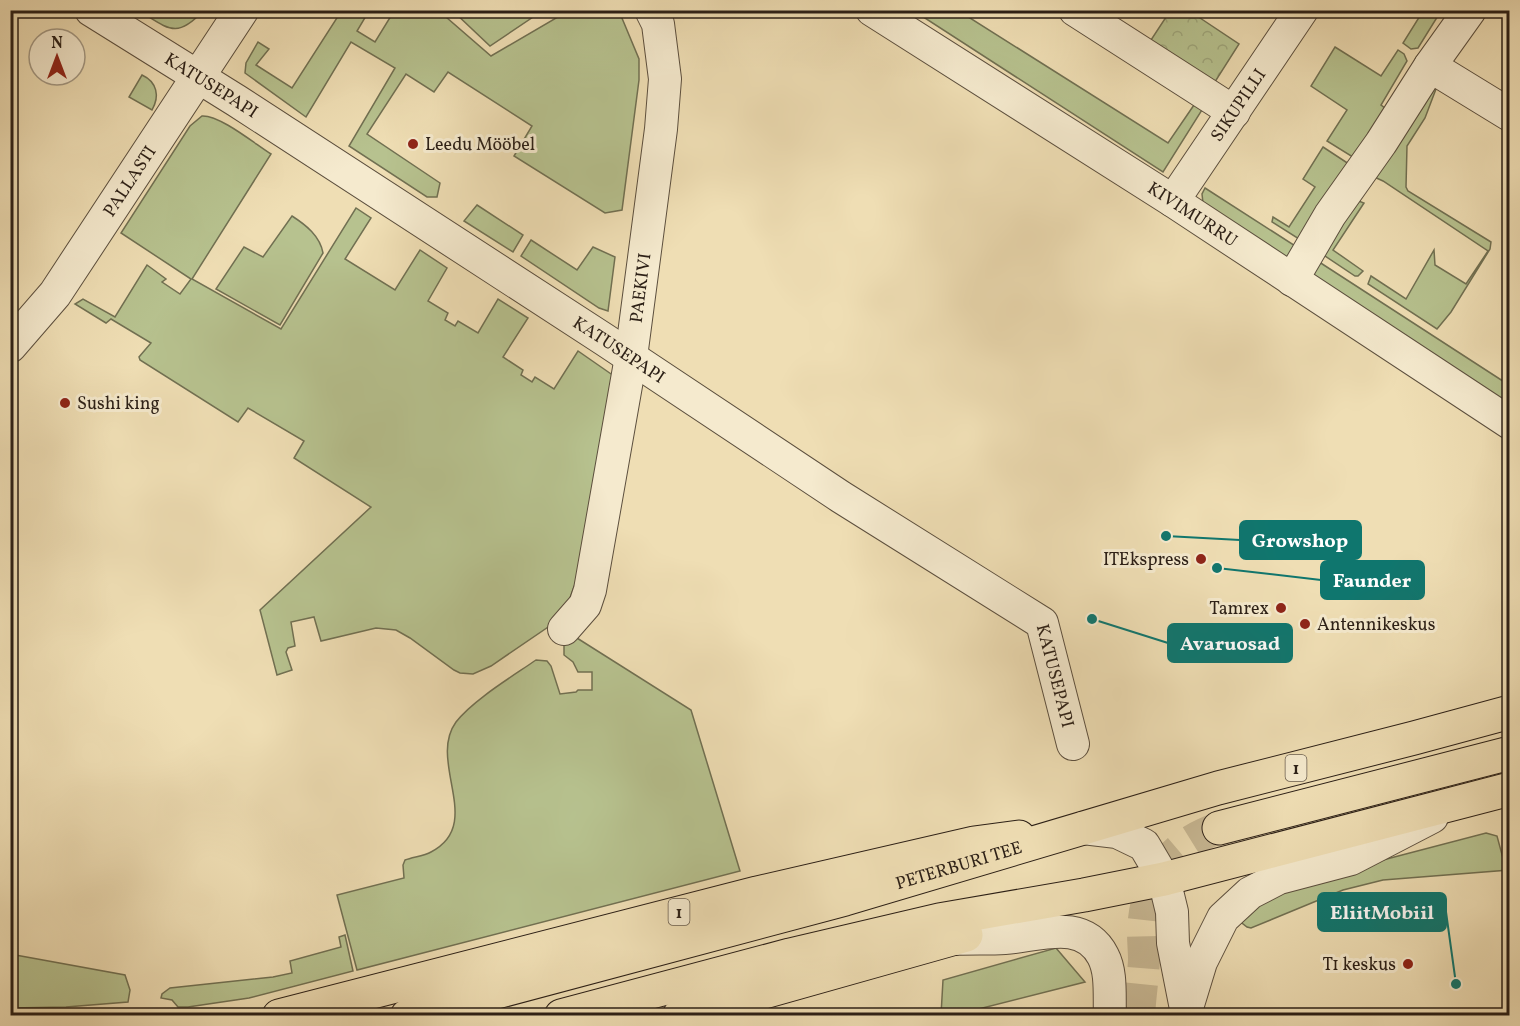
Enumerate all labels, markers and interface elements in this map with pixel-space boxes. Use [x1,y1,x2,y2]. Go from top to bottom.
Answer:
north arrow [27,27,87,87]
text: N [51,33,63,55]
street label: KATUSEPAPI [159,48,262,125]
street label: SIKUPILLI [1205,64,1273,147]
place label: Leedu Mööbel [425,133,535,158]
marker: Leedu Mööbel [406,137,420,151]
street label: PALLASTI [98,141,163,222]
street label: KIVIMURRU [1142,177,1242,254]
street label: PAEKIVI [625,252,659,325]
street label: KATUSEPAPI [567,311,670,391]
place label: Sushi king [77,392,160,417]
marker: Sushi king [58,396,72,410]
callout: Growshop [1240,521,1361,559]
text: Growshop [1252,528,1348,556]
place label: ITEkspress [1103,548,1189,573]
marker: ITEkspress [1194,552,1208,566]
callout: Faunder [1321,561,1424,599]
text: Faunder [1333,568,1412,596]
place label: Tamrex [1209,597,1269,622]
marker: Tamrex [1274,601,1288,615]
place label: Antennikeskus [1317,613,1435,638]
marker: Antennikeskus [1298,617,1312,631]
street label: KATUSEPAPI [1029,622,1079,731]
callout: Avaruosad [1168,624,1292,662]
text: Avaruosad [1180,631,1280,659]
road number: 1 [1286,755,1306,781]
street label: PETERBURI TEE [893,836,1026,897]
callout: EliitMobiil [1318,893,1446,931]
road number: 1 [668,899,690,925]
text: EliitMobiil [1330,900,1434,928]
place label: T1 keskus [1323,953,1396,978]
marker: T1 keskus [1401,957,1415,971]

